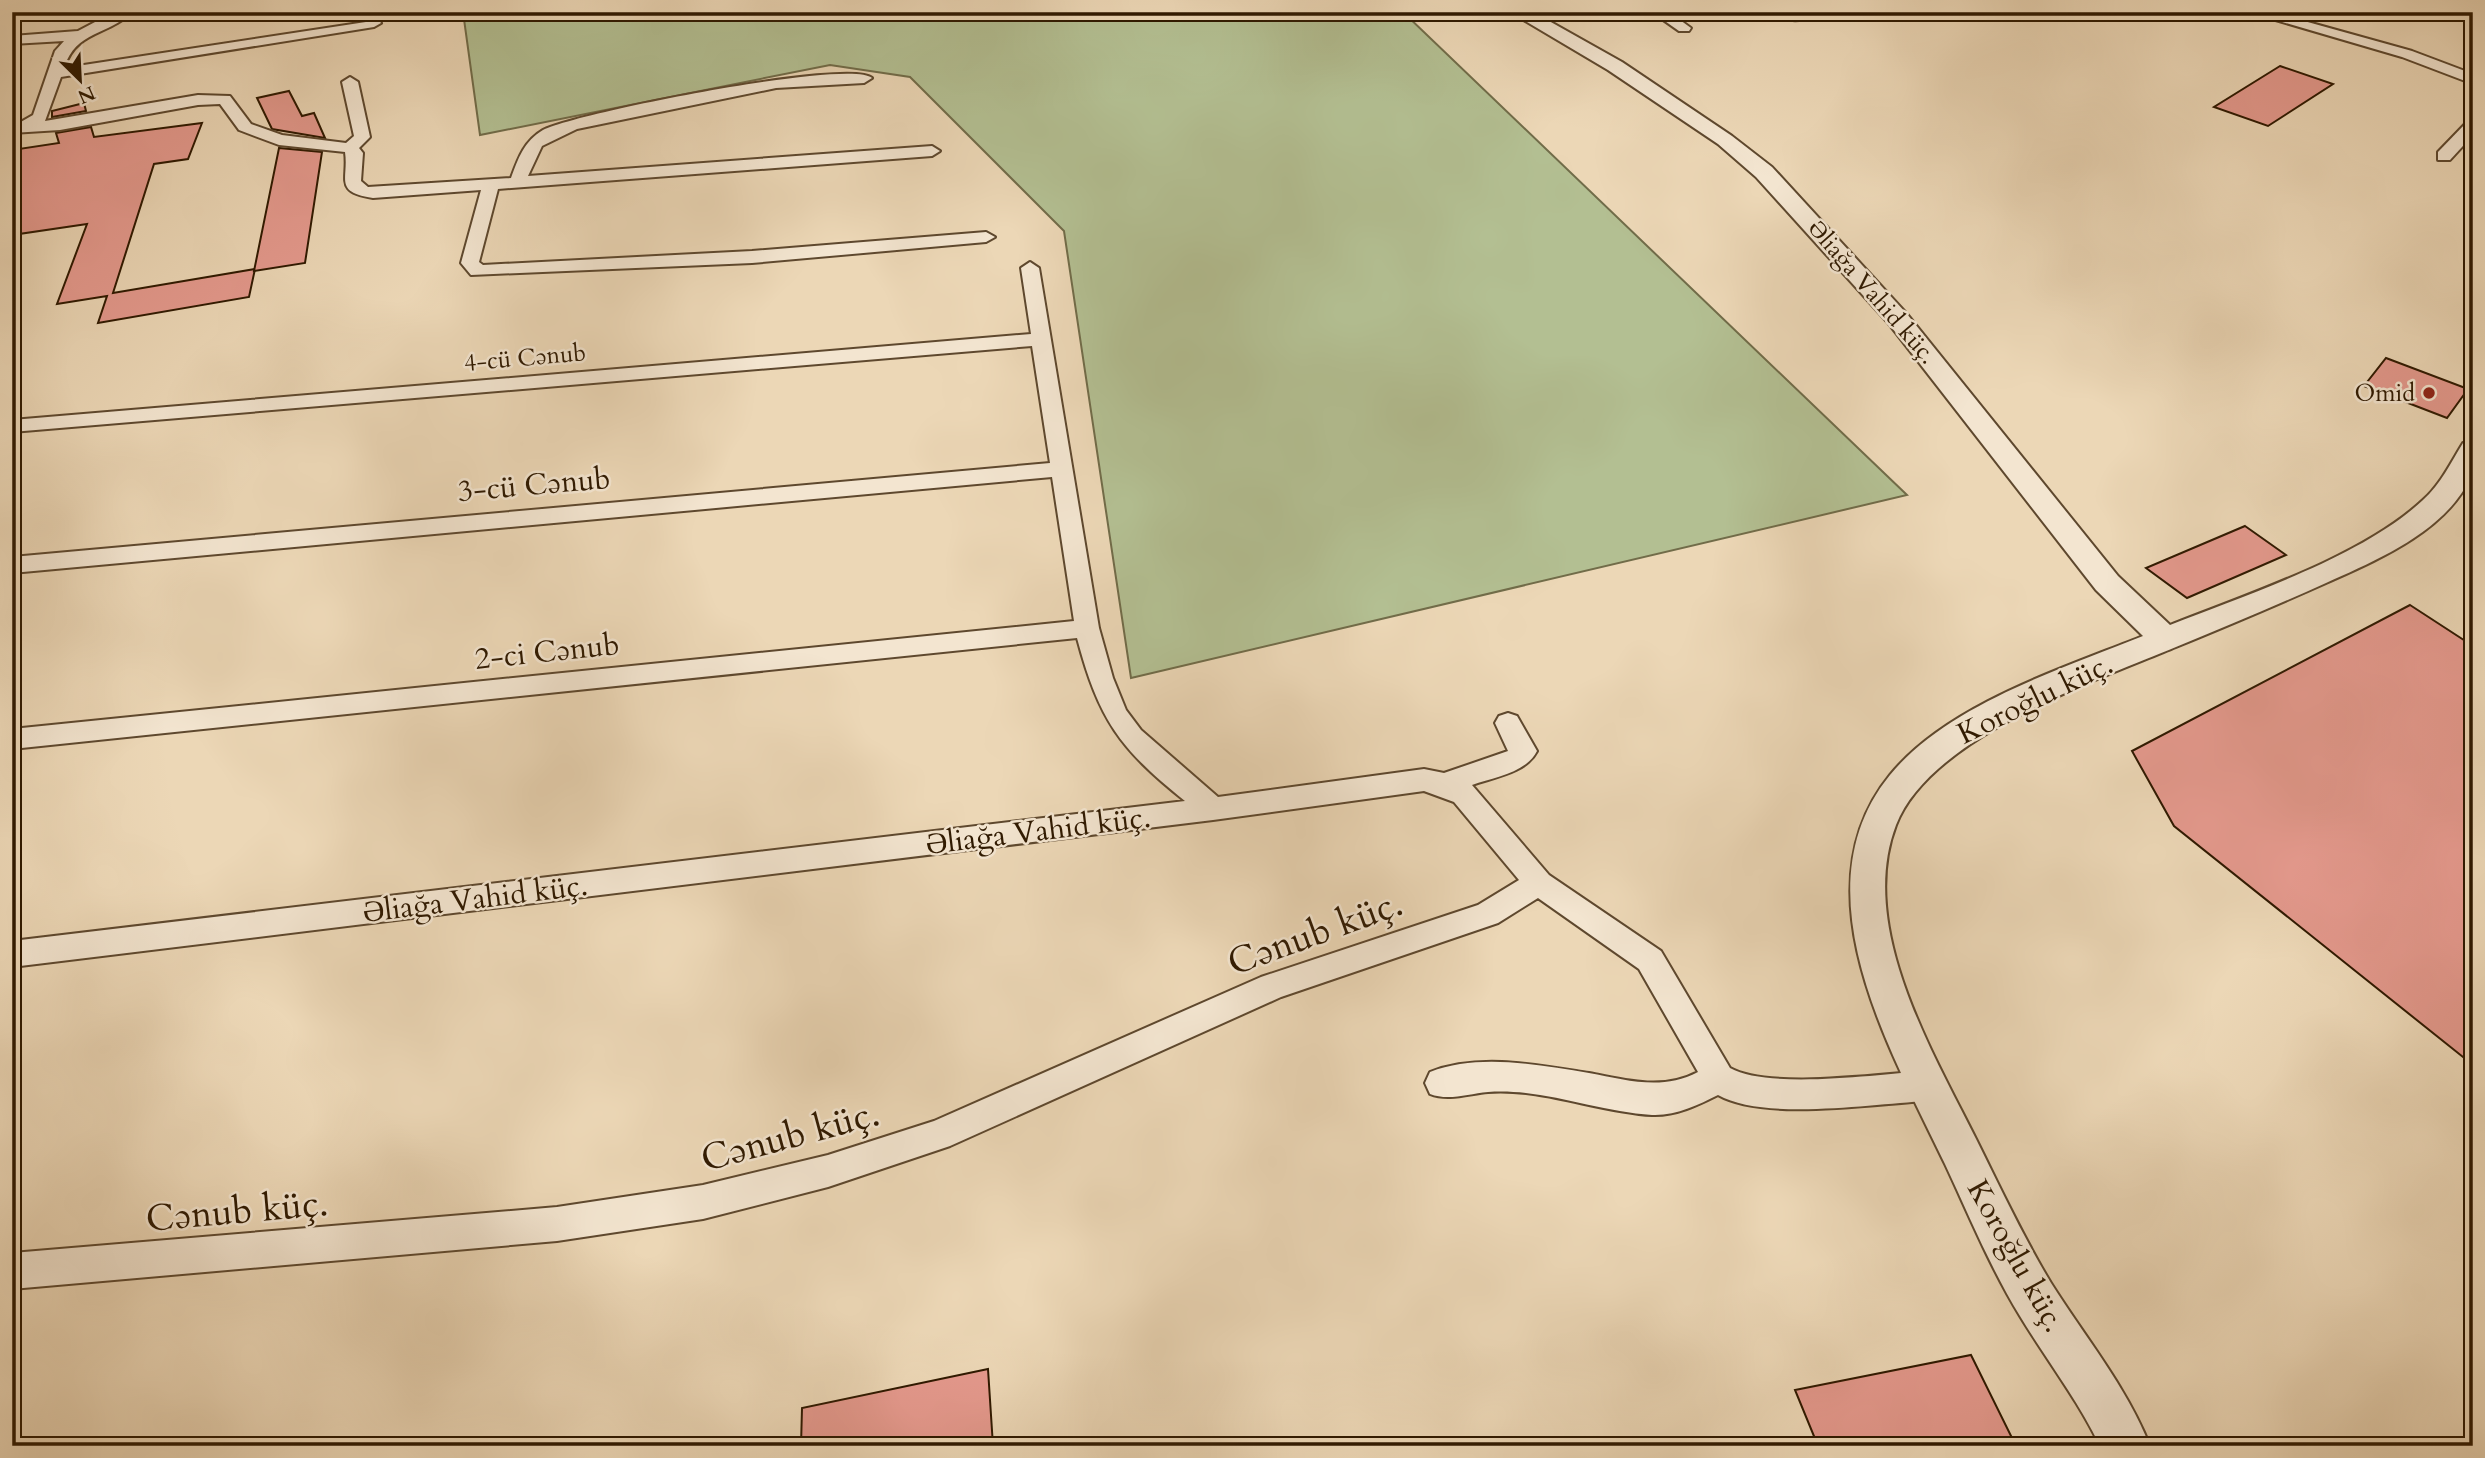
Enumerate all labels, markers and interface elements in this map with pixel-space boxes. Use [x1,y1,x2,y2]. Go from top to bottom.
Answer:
north arrow [46,46,116,116]
text: N [73,79,99,110]
street label: Əliağa Vahid küç. [1800,213,1944,371]
street label: 4-cü Cənub [463,336,587,380]
place label: Omid [2354,377,2415,410]
marker: Omid [2421,385,2437,401]
street label: 3-cü Cənub [456,458,612,512]
street label: 2-ci Cənub [473,624,621,680]
street label: Koroğlu küç. [1950,644,2120,754]
street label: Əliağa Vahid küç. [923,797,1153,865]
street label: Əliağa Vahid küç. [360,865,590,933]
street label: Cənub küç. [1221,878,1409,988]
street label: Cənub küç. [695,1088,885,1184]
street label: Koroğlu küç. [1957,1172,2075,1340]
street label: Cənub küç. [144,1178,330,1244]

